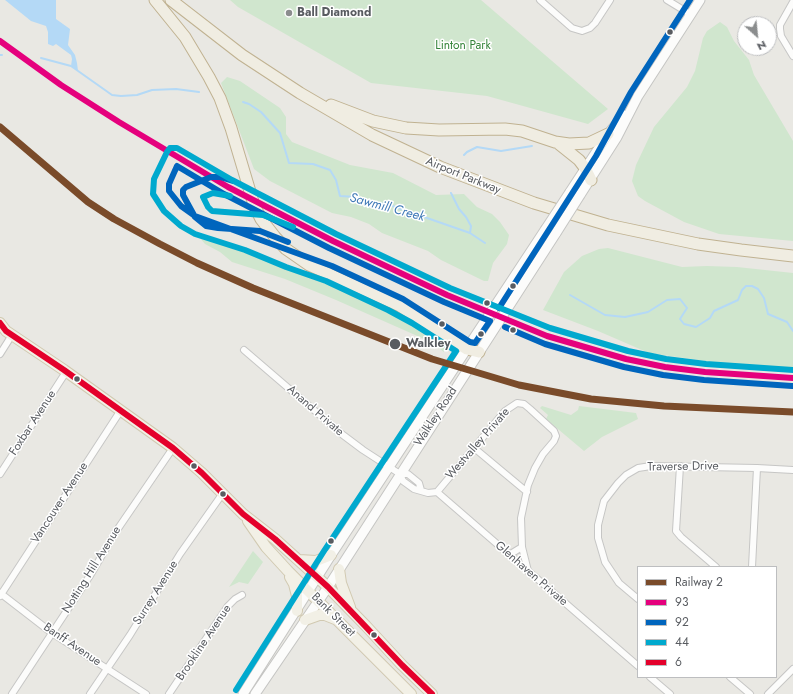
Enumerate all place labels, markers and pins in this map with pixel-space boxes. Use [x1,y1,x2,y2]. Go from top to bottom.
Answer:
place label: Ball Diamond [297,6,371,20]
marker: Ball Diamond [284,8,294,18]
unlabelled marker [665,27,675,37]
unlabelled marker [508,281,518,291]
unlabelled marker [482,298,492,308]
unlabelled marker [437,319,447,329]
unlabelled marker [508,325,518,335]
unlabelled marker [476,329,486,339]
marker: Walkley [388,337,402,351]
place label: Walkley [406,337,450,351]
unlabelled marker [72,374,82,384]
unlabelled marker [189,461,199,471]
unlabelled marker [218,489,228,499]
unlabelled marker [326,536,336,546]
unlabelled marker [369,630,379,640]

